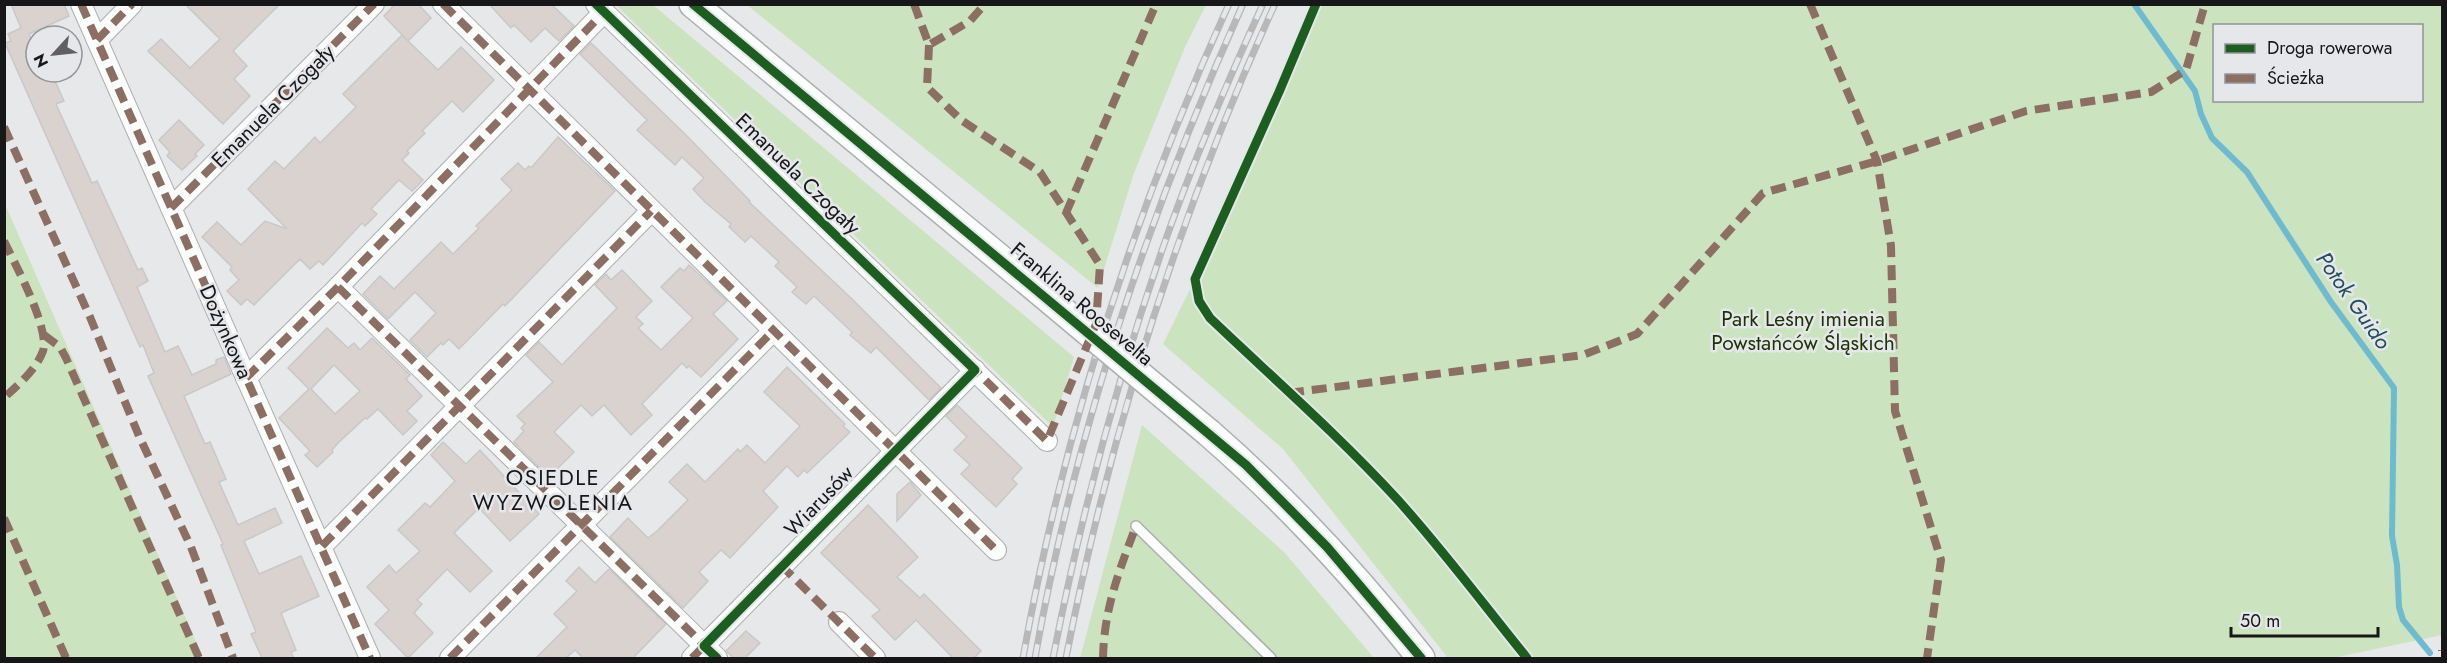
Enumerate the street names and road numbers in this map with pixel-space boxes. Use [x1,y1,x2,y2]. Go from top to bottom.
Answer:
street label: Emanuela Czogały [205,37,342,174]
street label: Emanuela Czogały [729,106,868,242]
street label: Franklina Roosevelta [1004,235,1160,373]
street label: Dożynkowa [192,280,260,384]
street label: Wiarusów [777,458,861,543]

